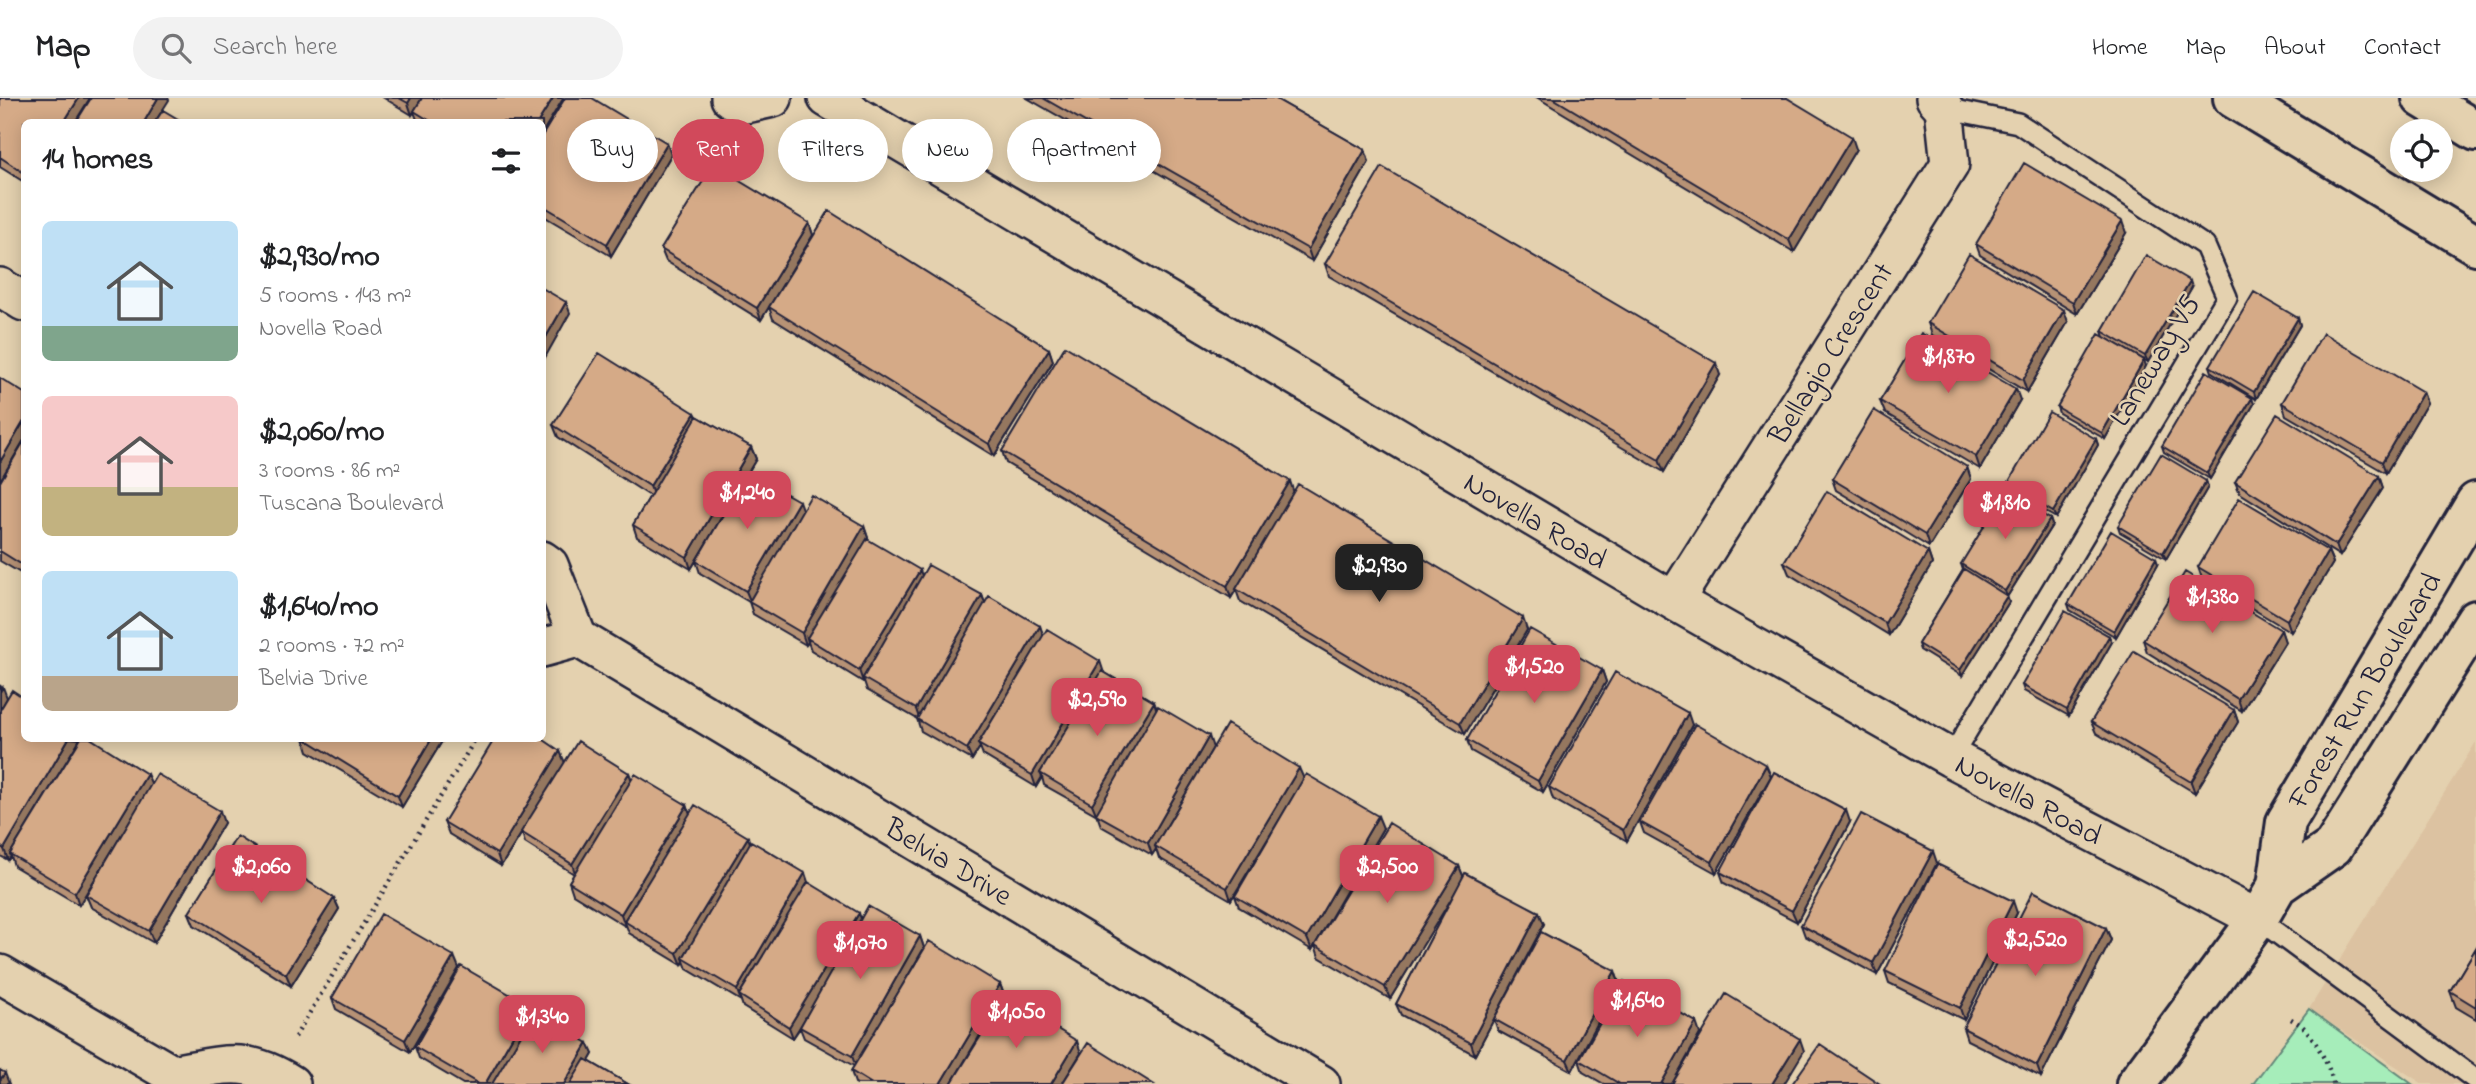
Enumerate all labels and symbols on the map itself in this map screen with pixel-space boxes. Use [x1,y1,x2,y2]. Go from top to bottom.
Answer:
street label: Bellagio Crescent [1758,255,1906,455]
street label: Laneway V5 [2100,287,2213,436]
pin: $1,870 [1891,336,2005,395]
street label: Novella Road [1454,462,1615,583]
pin: $1,240 [690,472,804,531]
pin: $1,810 [1948,482,2062,541]
pin: $2,930 [1322,545,1436,604]
street label: Forest Run Boulevard [2278,565,2455,819]
pin: $1,380 [2155,575,2269,635]
pin: $1,520 [1477,646,1591,705]
pin: $2,590 [1040,678,1154,738]
street label: Novella Road [1946,744,2109,859]
street label: Belvia Drive [874,808,1020,919]
pin: $2,060 [204,846,318,905]
pin: $2,500 [1330,846,1444,905]
pin: $2,520 [1978,918,2092,978]
pin: $1,070 [803,922,917,981]
pin: $1,640 [1580,979,1694,1039]
pin: $1,050 [959,990,1073,1050]
pin: $1,340 [485,996,599,1055]

